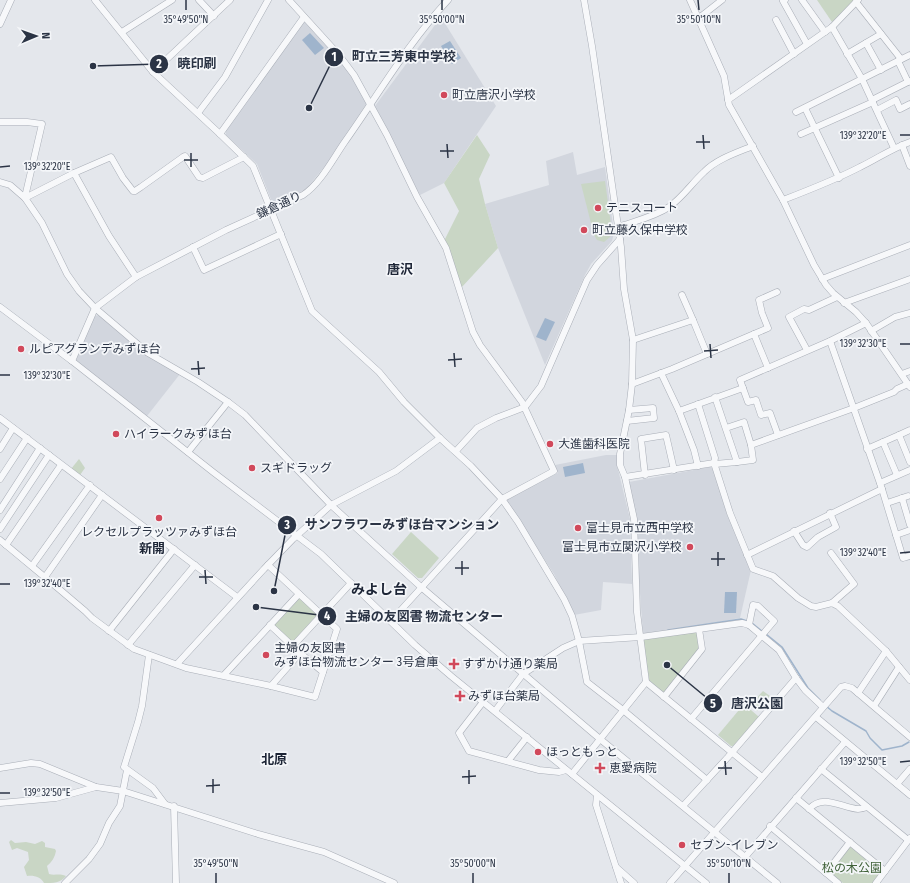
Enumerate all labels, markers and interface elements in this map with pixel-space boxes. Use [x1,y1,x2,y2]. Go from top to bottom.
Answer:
text: 35°49'50"N [164,14,208,26]
text: 35°50'00"N [419,14,465,26]
text: 35°50'10"N [677,14,721,26]
north arrow [16,16,56,56]
text: N [39,32,52,39]
callout: 町立三芳東中学校 [324,44,464,69]
text: 町立三芳東中学校 [352,49,456,64]
text: 1 [331,50,337,64]
callout: 暁印刷 [149,51,224,76]
text: 暁印刷 [177,56,217,71]
text: 2 [155,57,162,71]
place label: 町立唐沢小学校 [452,88,536,102]
marker: 町立唐沢小学校 [439,90,449,100]
text: 139°32'20"E [840,130,887,142]
text: 139°32'20"E [24,161,71,173]
street label: 鎌倉通り [254,189,304,221]
place label: テニスコート [606,201,678,215]
marker: テニスコート [593,203,603,213]
place label: 町立藤久保中学校 [592,223,688,237]
marker: 町立藤久保中学校 [579,225,589,235]
district label: 唐沢 [387,262,413,277]
text: 139°32'30"E [840,338,887,350]
place label: ルピアグランデみずほ台 [29,342,160,356]
marker: ルピアグランデみずほ台 [16,344,26,354]
text: 139°32'30"E [24,370,71,382]
place label: ハイラークみずほ台 [124,427,232,441]
marker: ハイラークみずほ台 [111,429,121,439]
place label: 大進歯科医院 [558,437,630,451]
marker: 大進歯科医院 [545,439,555,449]
place label: スギドラッグ [260,461,332,475]
marker: スギドラッグ [247,463,257,473]
callout: サンフラワーみずほ台マンション [277,512,508,537]
marker: レクセルプラッツァみずほ台 [154,513,164,523]
text: サンフラワーみずほ台マンション [305,517,499,532]
text: 3 [283,518,290,532]
place label: 富士見市立西中学校 [586,521,694,535]
marker: 富士見市立西中学校 [573,523,583,533]
place label: レクセルプラッツァみずほ台 [81,525,237,539]
place label: 富士見市立関沢小学校 [562,540,682,554]
district label: 新開 [139,541,165,556]
marker: 富士見市立関沢小学校 [685,542,695,552]
text: 139°32'40"E [840,547,887,559]
text: 139°32'40"E [24,578,71,590]
district label: みよし台 [351,581,407,598]
callout: 主婦の友図書 物流センター [317,604,511,629]
text: 4 [324,609,330,623]
text: 主婦の友図書 物流センター [345,609,503,624]
place label: 主婦の友図書 みずほ台物流センター 3号倉庫 [274,641,438,669]
marker: 主婦の友図書 みずほ台物流センター 3号倉庫 [261,650,271,660]
place label: すずかけ通り薬局 [462,657,558,671]
marker: すずかけ通り薬局 [449,659,459,669]
place label: みずほ台薬局 [468,689,540,703]
marker: みずほ台薬局 [455,691,465,701]
callout: 唐沢公園 [703,691,791,716]
text: 唐沢公園 [731,696,783,711]
text: 5 [710,697,716,711]
place label: ほっともっと [546,745,618,759]
marker: ほっともっと [533,747,543,757]
district label: 北原 [261,752,287,767]
text: 139°32'50"E [840,756,887,768]
place label: 恵愛病院 [609,761,657,775]
marker: 恵愛病院 [594,762,606,774]
text: 139°32'50"E [24,787,71,799]
place label: セブン-イレブン [690,838,778,852]
marker: セブン-イレブン [677,840,687,850]
text: 35°49'50"N [194,858,238,870]
text: 35°50'00"N [450,858,496,870]
text: 35°50'10"N [707,858,751,870]
park label: 松の木公園 [822,861,882,875]

